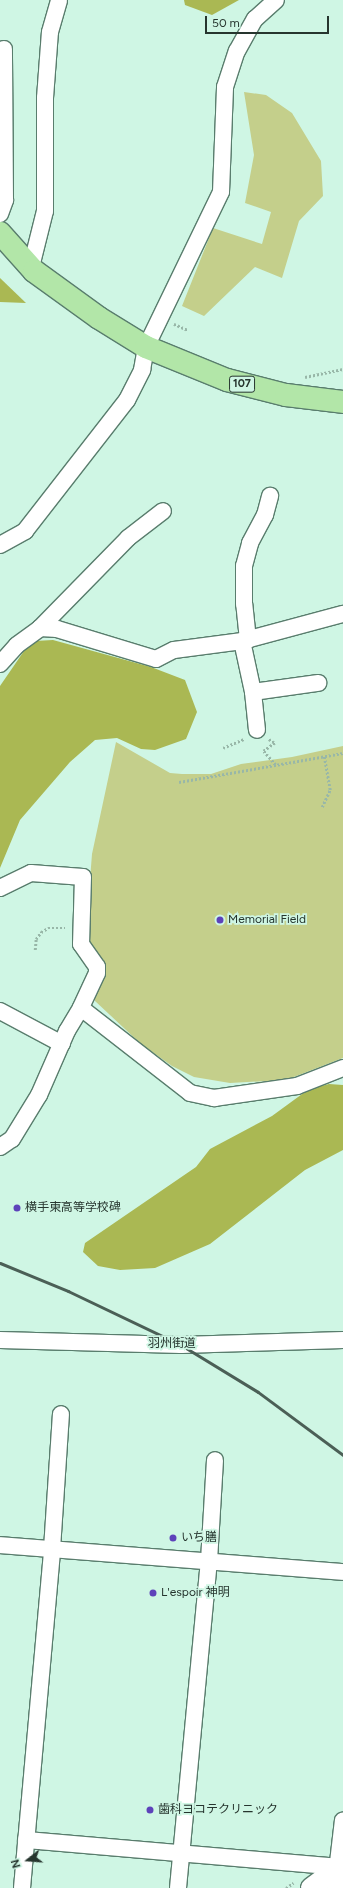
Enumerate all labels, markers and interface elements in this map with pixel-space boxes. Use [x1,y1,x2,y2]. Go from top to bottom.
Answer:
scale bar [207,8,331,34]
text: 50 m [212,16,240,30]
road number: 107 [229,375,255,393]
place label: Memorial Field [228,913,306,927]
marker: Memorial Field [215,915,225,925]
place label: 横手東高等学校碑 [25,1201,121,1215]
marker: 横手東高等学校碑 [12,1203,22,1213]
street label: 羽州街道 [148,1337,196,1351]
place label: いち膳 [181,1531,217,1545]
marker: いち膳 [168,1533,178,1543]
place label: L'espoir 神明 [161,1586,230,1600]
marker: L'espoir 神明 [148,1588,158,1598]
place label: 歯科ヨコテクリニック [158,1803,278,1817]
marker: 歯科ヨコテクリニック [145,1805,155,1815]
north arrow [8,1840,48,1880]
text: N [9,1858,24,1870]

